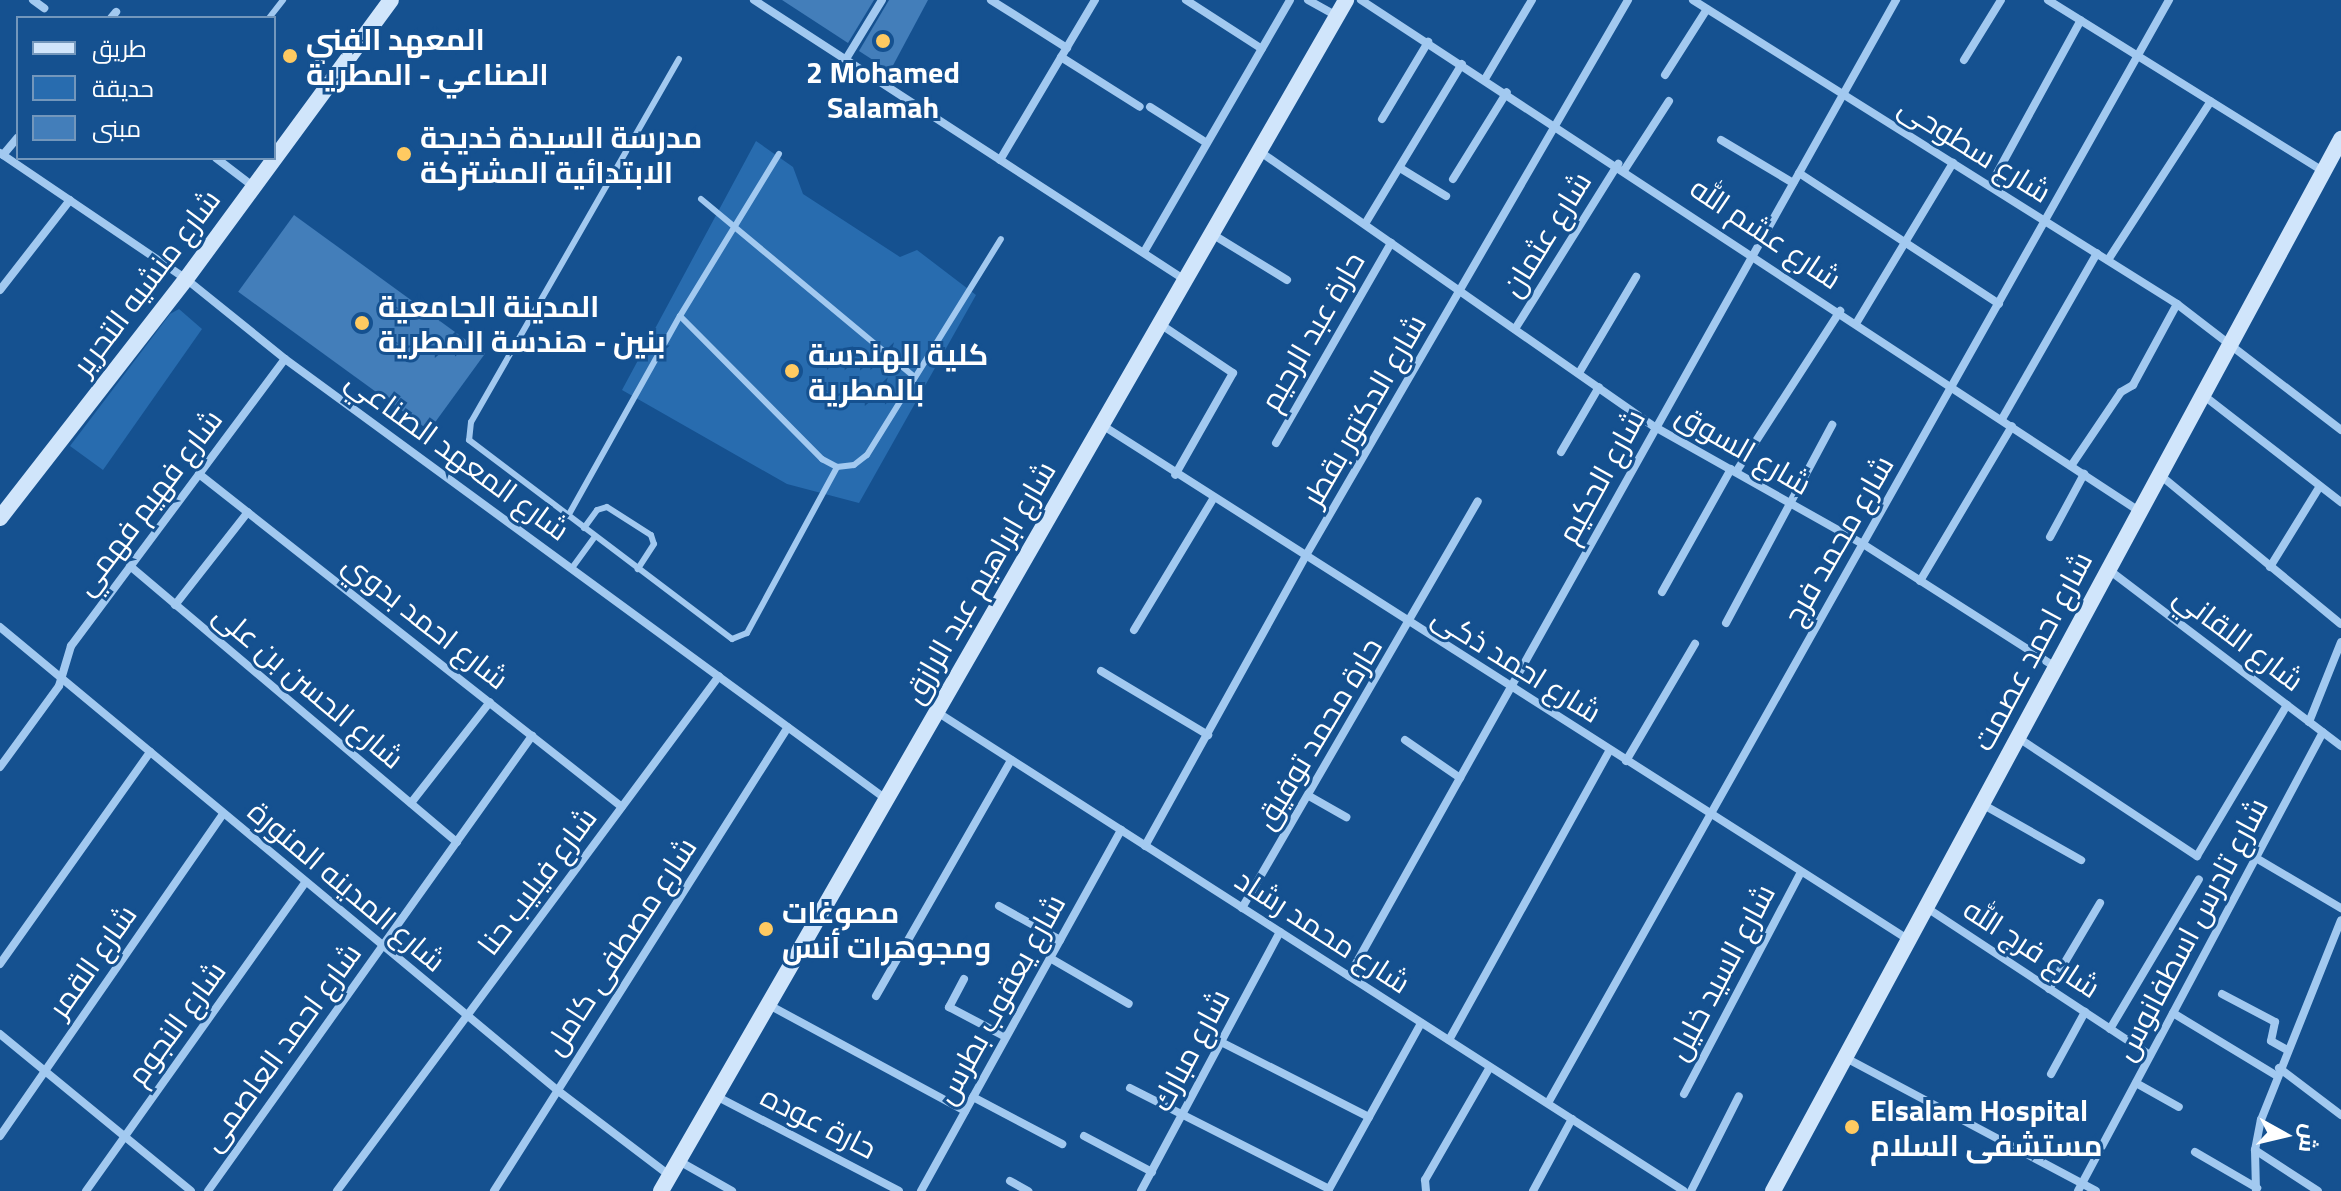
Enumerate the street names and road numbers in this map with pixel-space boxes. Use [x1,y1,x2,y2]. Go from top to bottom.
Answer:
street label: شارع سطوحى [1892,88,2058,210]
street label: شارع عثمان [1494,165,1598,303]
street label: شارع عشم الله [1684,169,1848,297]
street label: شارع منشيه التحرير [65,182,227,382]
street label: حارة عبد الرحيم [1252,245,1372,417]
street label: شارع الدكتور بقطر [1295,308,1433,512]
street label: شارع المعهد الصناعي [340,362,576,548]
street label: شارع السوق [1670,396,1818,502]
street label: شارع فهيم فهمي [67,402,229,602]
street label: شارع الحكيم [1550,403,1652,549]
street label: شارع محمد فرج [1775,449,1901,631]
street label: شارع ابراهيم عبد الرازق [895,455,1063,709]
street label: شارع احمد بدوي [336,545,516,697]
street label: شارع احمد عصمت [1964,545,2100,757]
street label: شارع اللقاني [2167,578,2311,698]
street label: شارع الحسن بن على [207,596,411,776]
street label: شارع احمد ذكى [1426,598,1608,730]
street label: حارة محمد توفيق [1247,631,1389,835]
street label: شارع تادرس اسطفانوس [2107,792,2275,1066]
street label: شارع المدينه المنورة [241,793,453,979]
street label: شارع فيليب حنا [470,800,604,962]
street label: شارع مصطفى كامل [536,830,704,1062]
street label: شارع محمد رشاد [1229,861,1417,1001]
street label: شارع السيد خليل [1660,878,1782,1066]
street label: شارع يعقوب بطرس [927,888,1073,1110]
street label: شارع فرج الله [1957,891,2107,1005]
street label: شارع القمر [40,898,144,1024]
street label: شارع احمد العاصمى [194,936,368,1158]
street label: شارع النجوم [119,954,233,1092]
street label: شارع مبارك [1143,983,1237,1117]
street label: حارة عوده [755,1078,883,1166]

